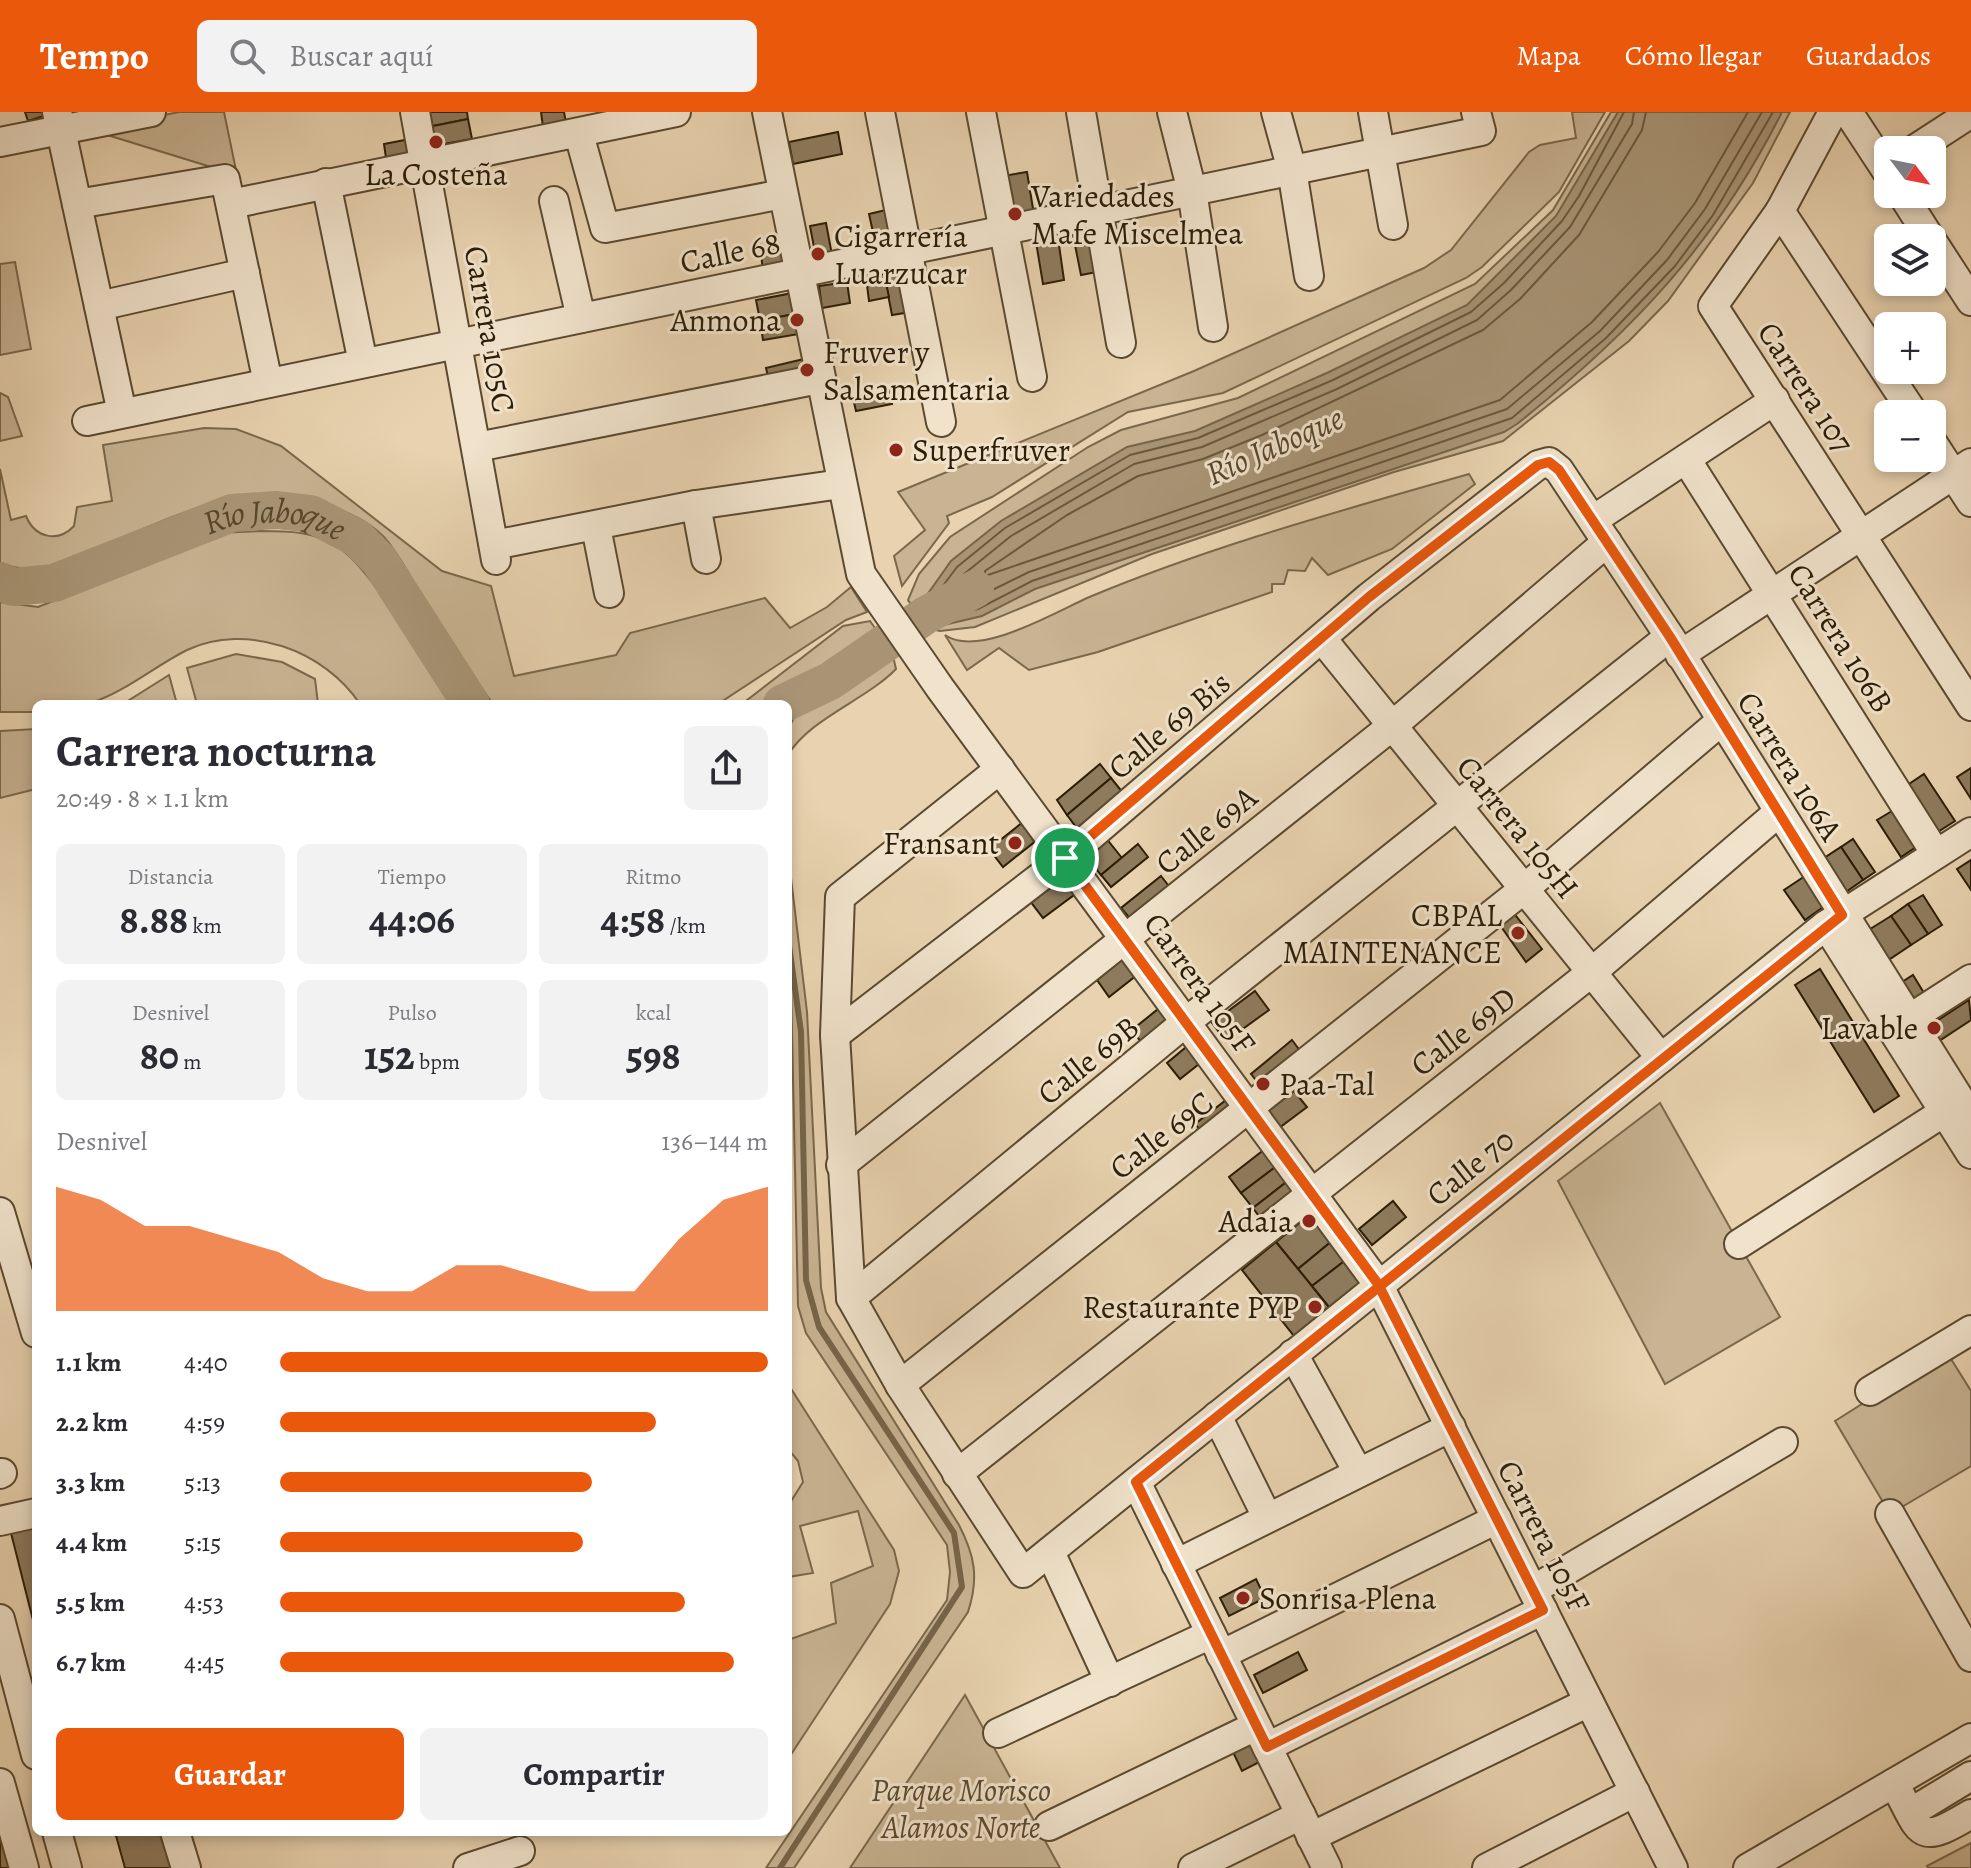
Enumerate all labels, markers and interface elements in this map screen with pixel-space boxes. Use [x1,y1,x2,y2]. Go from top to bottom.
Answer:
search box [197,20,757,92]
text: Tempo [40,30,149,82]
icon: search [225,34,269,78]
text: Buscar aquí [289,36,433,76]
text: Mapa [1517,37,1581,75]
text: Cómo llegar [1625,37,1762,75]
text: Guardados [1806,37,1931,75]
marker: La Costeña [427,133,445,151]
north arrow [1874,136,1946,208]
map controls [1874,136,1946,472]
place label: La Costeña [364,152,508,196]
place label: Variedades Mafe Miscelmea [1030,174,1243,255]
marker: Variedades Mafe Miscelmea [1006,205,1024,223]
place label: Cigarrería Luarzucar [834,214,968,295]
street label: Calle 68 [676,220,784,284]
button: layers [1874,224,1946,296]
street label: Carrera 105C [454,242,526,416]
marker: Cigarrería Luarzucar [809,245,827,263]
place label: Anmona [669,298,781,342]
marker: Anmona [788,311,806,329]
button: + [1874,312,1946,384]
street label: Carrera 107 [1747,313,1865,462]
place label: Fruver y Salsamentaria [823,330,1010,411]
marker: Fruver y Salsamentaria [798,361,816,379]
water label: Río Jaboque [1198,394,1350,497]
button: − [1874,400,1946,472]
place label: Superfruver [912,428,1070,472]
marker: Superfruver [887,441,905,459]
water label: Río Jaboque [196,487,354,552]
street label: Carrera 106B [1778,555,1904,721]
street label: Calle 69 Bis [1098,661,1240,789]
street label: Carrera 106A [1727,683,1854,850]
text: Carrera nocturna [56,721,376,781]
button: share [684,726,768,810]
street label: Carrera 105H [1447,746,1589,908]
street label: Calle 69A [1146,775,1267,885]
text: 20:49 · 8 × 1.1 km [56,781,229,816]
place label: Fransant [883,821,999,865]
pin [1031,824,1099,892]
marker: Fransant [1006,834,1024,852]
icon: arrive [1043,836,1087,880]
text: Distancia [128,862,214,892]
text: Tiempo [378,862,446,892]
text: Ritmo [625,862,681,892]
text: 8.88 [120,892,188,947]
text: 44:06 [369,892,455,947]
text: 4:58 [601,892,665,947]
place label: CBPAL MAINTENANCE [1283,893,1503,974]
street label: Carrera 105F [1134,903,1266,1063]
text: km [188,911,222,941]
text: /km [665,911,706,941]
marker: CBPAL MAINTENANCE [1509,924,1527,942]
street label: Calle 69D [1401,976,1525,1086]
text: Desnivel [132,998,209,1028]
text: Pulso [387,998,437,1028]
text: kcal [636,998,671,1028]
street label: Calle 69B [1028,1005,1148,1115]
place label: Lavable [1820,1006,1918,1050]
marker: Lavable [1925,1019,1943,1037]
text: 80 [140,1028,179,1083]
text: 152 [364,1028,415,1083]
text: 598 [626,1028,681,1083]
text: m [179,1047,202,1077]
text: bpm [415,1047,460,1077]
place label: Paa-Tal [1279,1062,1375,1106]
marker: Paa-Tal [1254,1075,1272,1093]
street label: Calle 69C [1100,1081,1222,1189]
street label: Calle 70 [1417,1118,1523,1216]
text: Desnivel [56,1124,147,1159]
text: 136–144 m [661,1124,768,1159]
place label: Adaia [1218,1199,1293,1243]
marker: Adaia [1300,1212,1318,1230]
place label: Restaurante PYP [1082,1285,1299,1329]
marker: Restaurante PYP [1306,1298,1324,1316]
text: 1.1 km [56,1345,122,1380]
text: 4:40 [184,1345,228,1380]
text: 2.2 km [56,1405,128,1440]
text: 4:59 [184,1405,225,1440]
street label: Carrera 105F [1487,1453,1601,1619]
text: 3.3 km [56,1465,125,1500]
text: 5:13 [184,1465,221,1500]
text: 4.4 km [56,1525,127,1560]
text: 5:15 [184,1525,221,1560]
place label: Sonrisa Plena [1259,1576,1436,1620]
text: 5.5 km [56,1585,125,1620]
text: 4:53 [184,1585,224,1620]
marker: Sonrisa Plena [1234,1589,1252,1607]
text: 6.7 km [56,1645,126,1680]
text: 4:45 [184,1645,225,1680]
button: Guardar [56,1728,404,1820]
button: Compartir [420,1728,768,1820]
park label: Parque Morisco Alamos Norte [871,1768,1051,1849]

